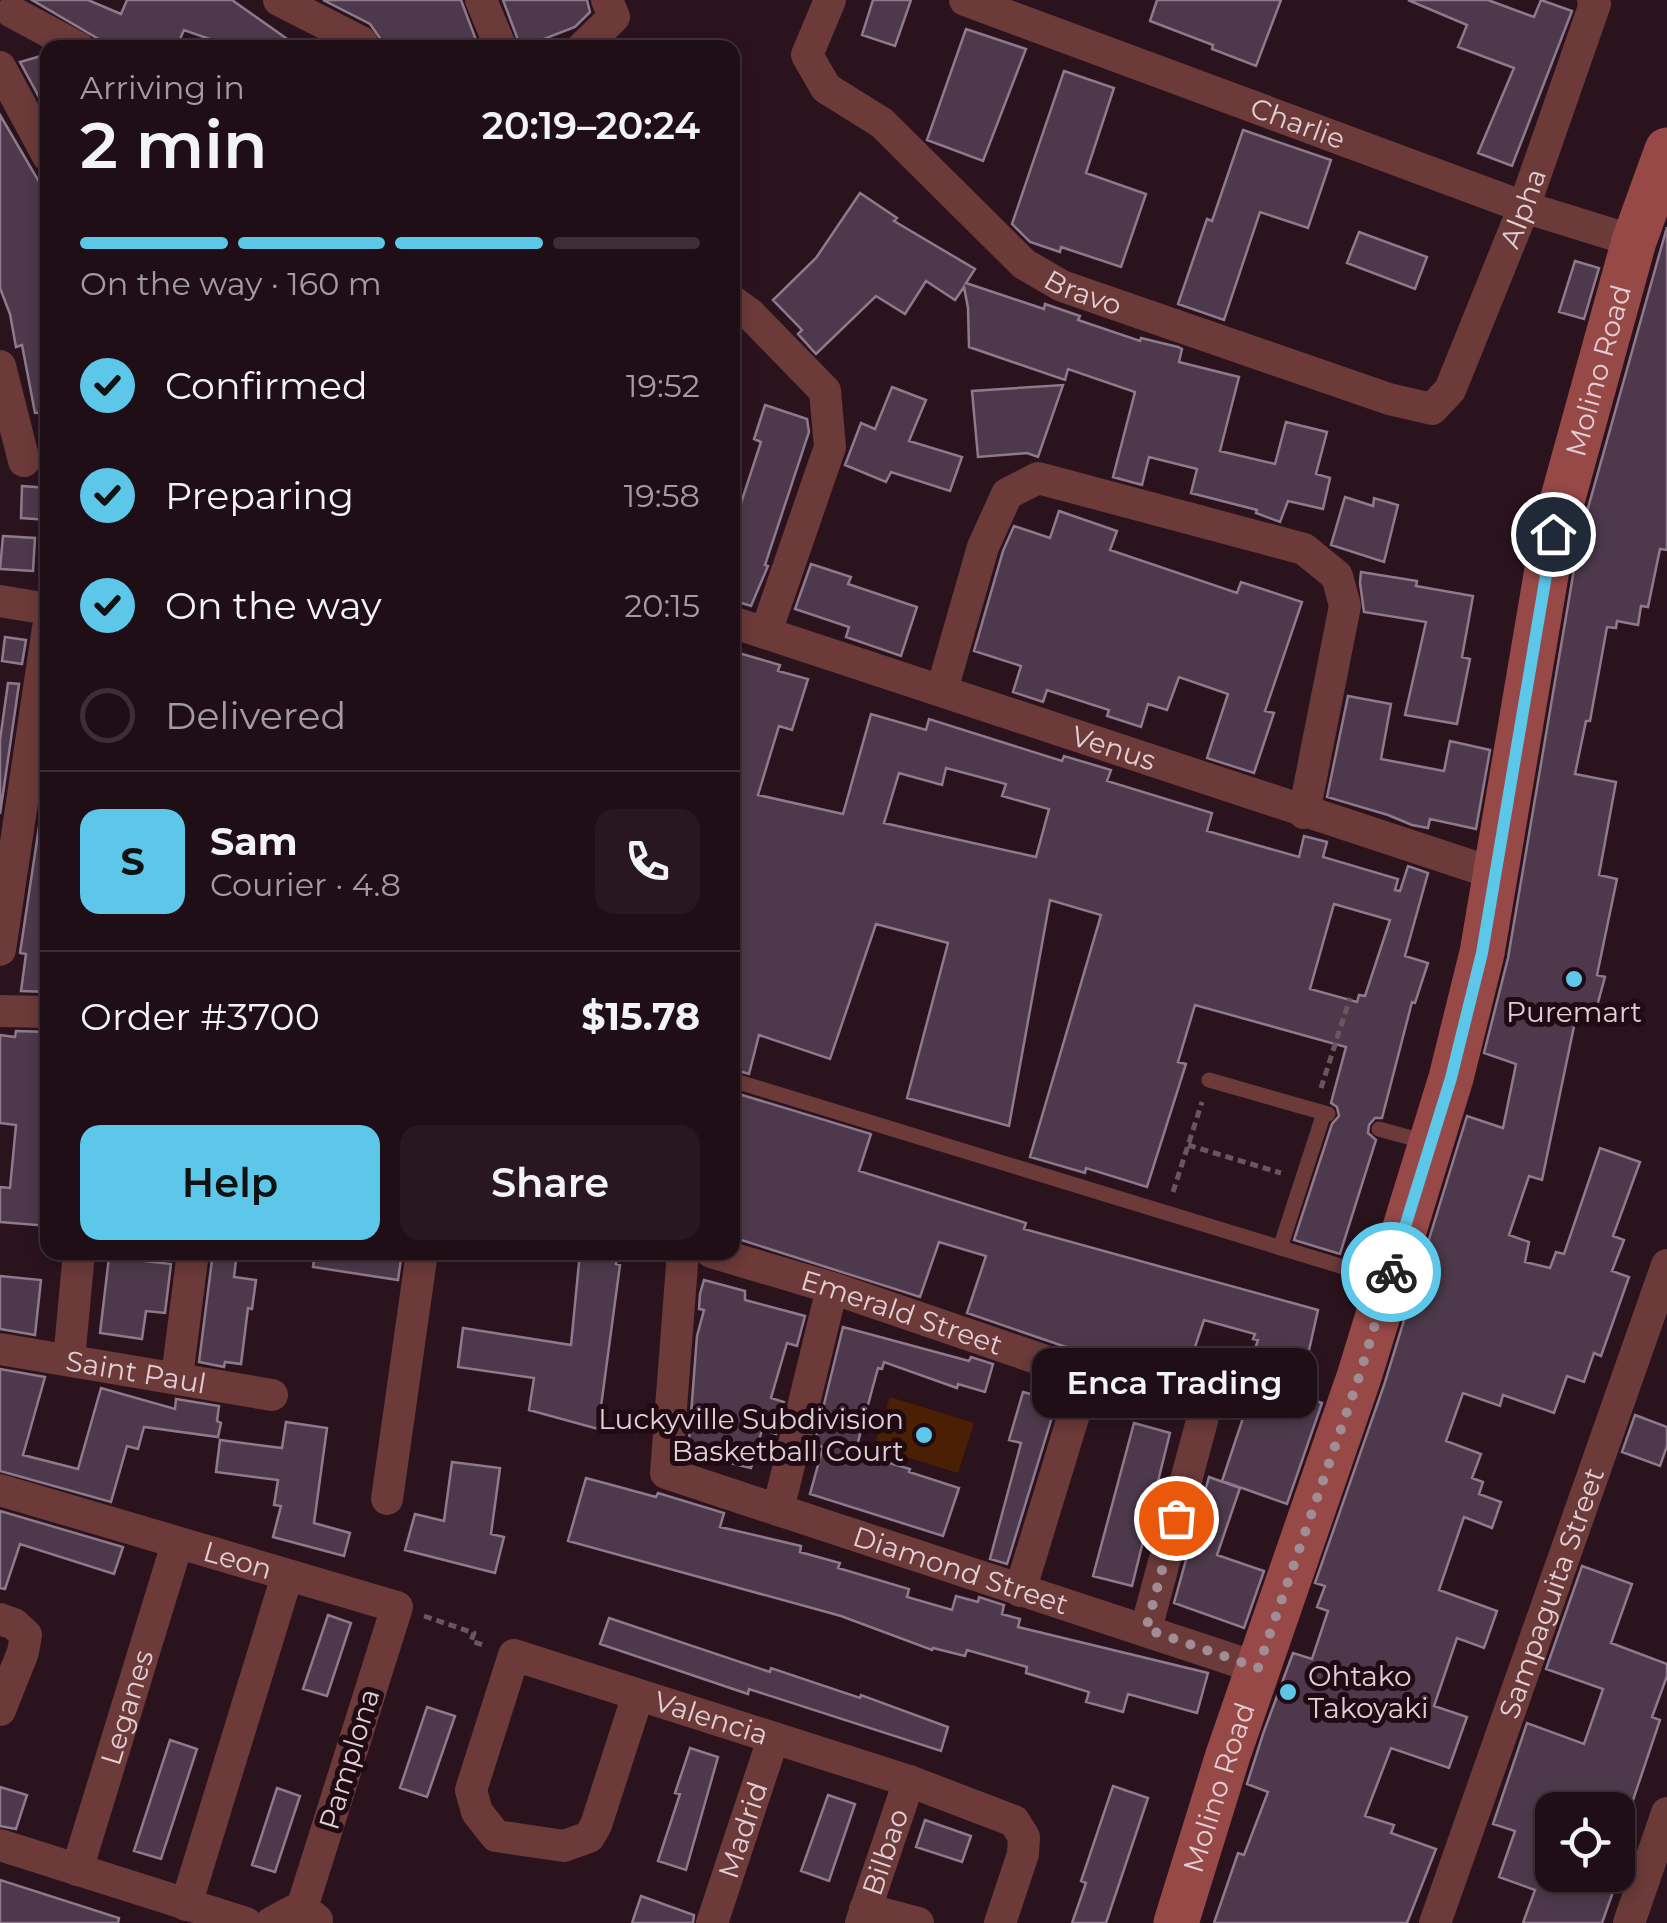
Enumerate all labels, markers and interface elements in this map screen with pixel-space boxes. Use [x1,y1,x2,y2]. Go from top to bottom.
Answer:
text: Arriving in [80,68,245,107]
street label: Charlie [1246,90,1350,156]
text: 20:19–20:24 [482,102,700,149]
text: 2 min [80,105,268,184]
street label: Alpha [1492,164,1553,253]
street label: Bravo [1038,262,1126,322]
text: On the way · 160 m [80,264,382,303]
street label: Molino Road [1558,281,1638,460]
icon: check [80,358,135,413]
text: Confirmed [165,362,368,409]
text: 19:52 [626,366,700,405]
icon: check [80,468,135,523]
text: Preparing [165,472,354,519]
text: 19:58 [624,476,700,515]
pin [1511,492,1596,577]
icon: home [1526,507,1581,562]
icon: check [80,578,135,633]
text: On the way [165,582,382,629]
text: 20:15 [624,586,700,625]
text: Delivered [165,692,346,739]
street label: Venus [1067,718,1160,778]
button: phone [595,809,700,914]
text: Sam [210,818,298,865]
text: S [120,838,145,885]
text: Courier · 4.8 [210,865,401,904]
marker: Puremart [1563,968,1585,990]
text: Order #3700 [80,993,320,1040]
text: $15.78 [581,993,700,1040]
place label: Puremart [1506,995,1642,1029]
button: Help [80,1125,380,1240]
button: Share [400,1125,700,1240]
courier [1341,1222,1441,1322]
icon: bike [1364,1245,1419,1300]
street label: Emerald Street [797,1263,1007,1362]
street label: Saint Paul [63,1343,209,1401]
callout: Enca Trading [1034,1348,1318,1418]
text: Enca Trading [1066,1363,1283,1402]
place label: Luckyville Subdivision Basketball Court [598,1402,904,1468]
marker: Luckyville Subdivision Basketball Court [913,1424,935,1446]
street label: Sampaguita Street [1492,1463,1611,1723]
pin [1134,1476,1219,1561]
icon: bag [1149,1491,1204,1546]
street label: Diamond Street [849,1519,1073,1621]
street label: Leon [200,1534,276,1586]
street label: Leganes [93,1646,160,1769]
place label: Ohtako Takoyaki [1308,1659,1429,1725]
marker: Ohtako Takoyaki [1277,1681,1299,1703]
street label: Pamplona [311,1684,387,1834]
street label: Valencia [650,1684,772,1752]
street label: Molino Road [1176,1698,1262,1877]
street label: Madrid [711,1777,775,1883]
map controls [1535,1792,1635,1892]
button: locate [1535,1792,1635,1892]
street label: Bilbao [855,1804,915,1900]

